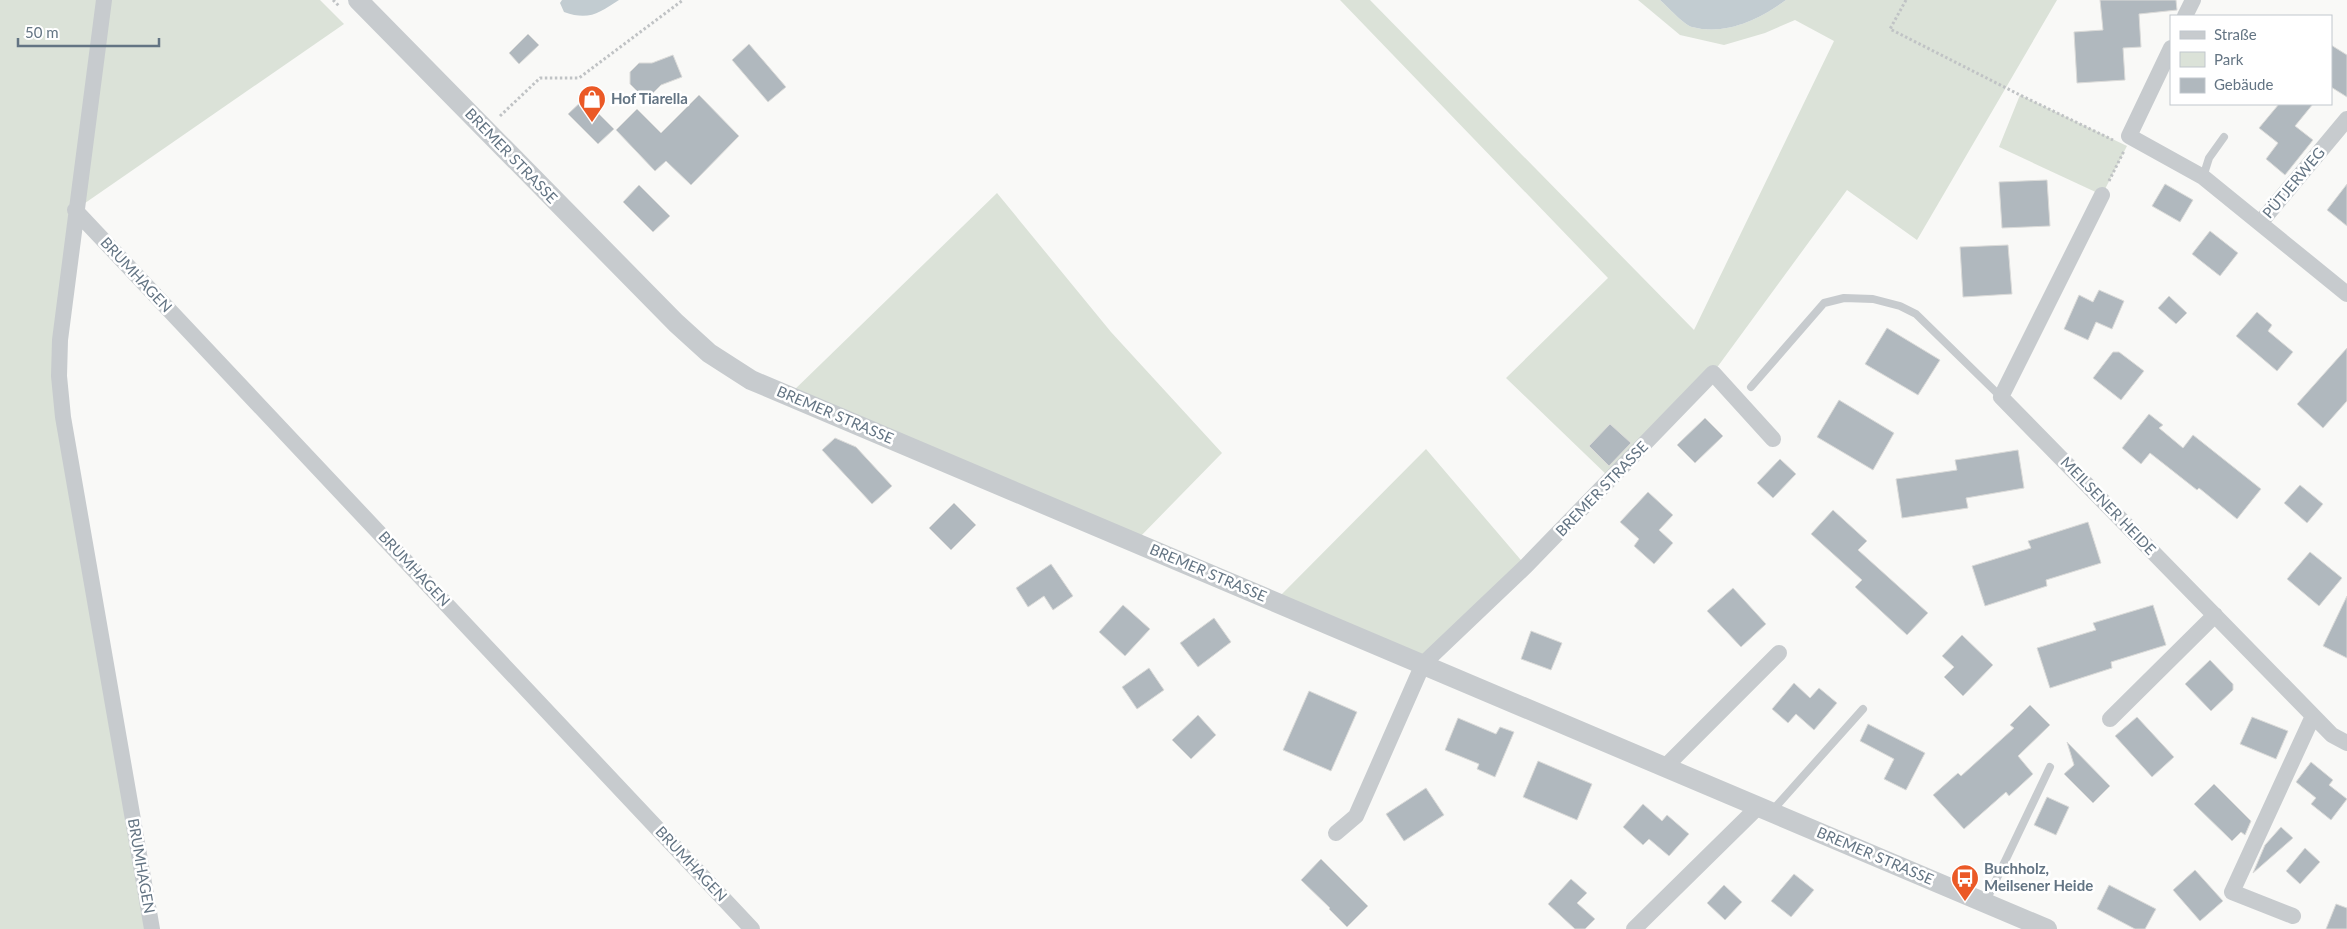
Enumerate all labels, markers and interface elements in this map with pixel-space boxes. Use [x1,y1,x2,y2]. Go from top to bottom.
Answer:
scale bar [18,15,159,47]
legend [2170,15,2332,105]
text: 50 m [25,23,59,41]
text: Straße [2214,25,2257,43]
text: Park [2214,50,2244,68]
text: Gebäude [2214,75,2273,93]
shop icon: Hof Tiarella [577,84,607,123]
place label: Hof Tiarella [611,89,688,107]
street label: BREMER STRASSE [462,104,562,207]
street label: PÜTJERWEG [2258,143,2328,221]
street label: BRUMHAGEN [97,233,176,316]
street label: BREMER STRASSE [774,381,896,447]
street label: BREMER STRASSE [1551,437,1651,540]
street label: MEILSENER HEIDE [2057,453,2160,558]
street label: BRUMHAGEN [375,527,454,610]
street label: BREMER STRASSE [1147,539,1269,605]
street label: BRUMHAGEN [125,817,159,915]
street label: BRUMHAGEN [652,822,731,905]
street label: BREMER STRASSE [1814,822,1936,888]
place label: Buchholz, Meilsener Heide [1984,859,2093,894]
bus stop icon: Buchholz, Meilsener Heide [1950,863,1980,902]

